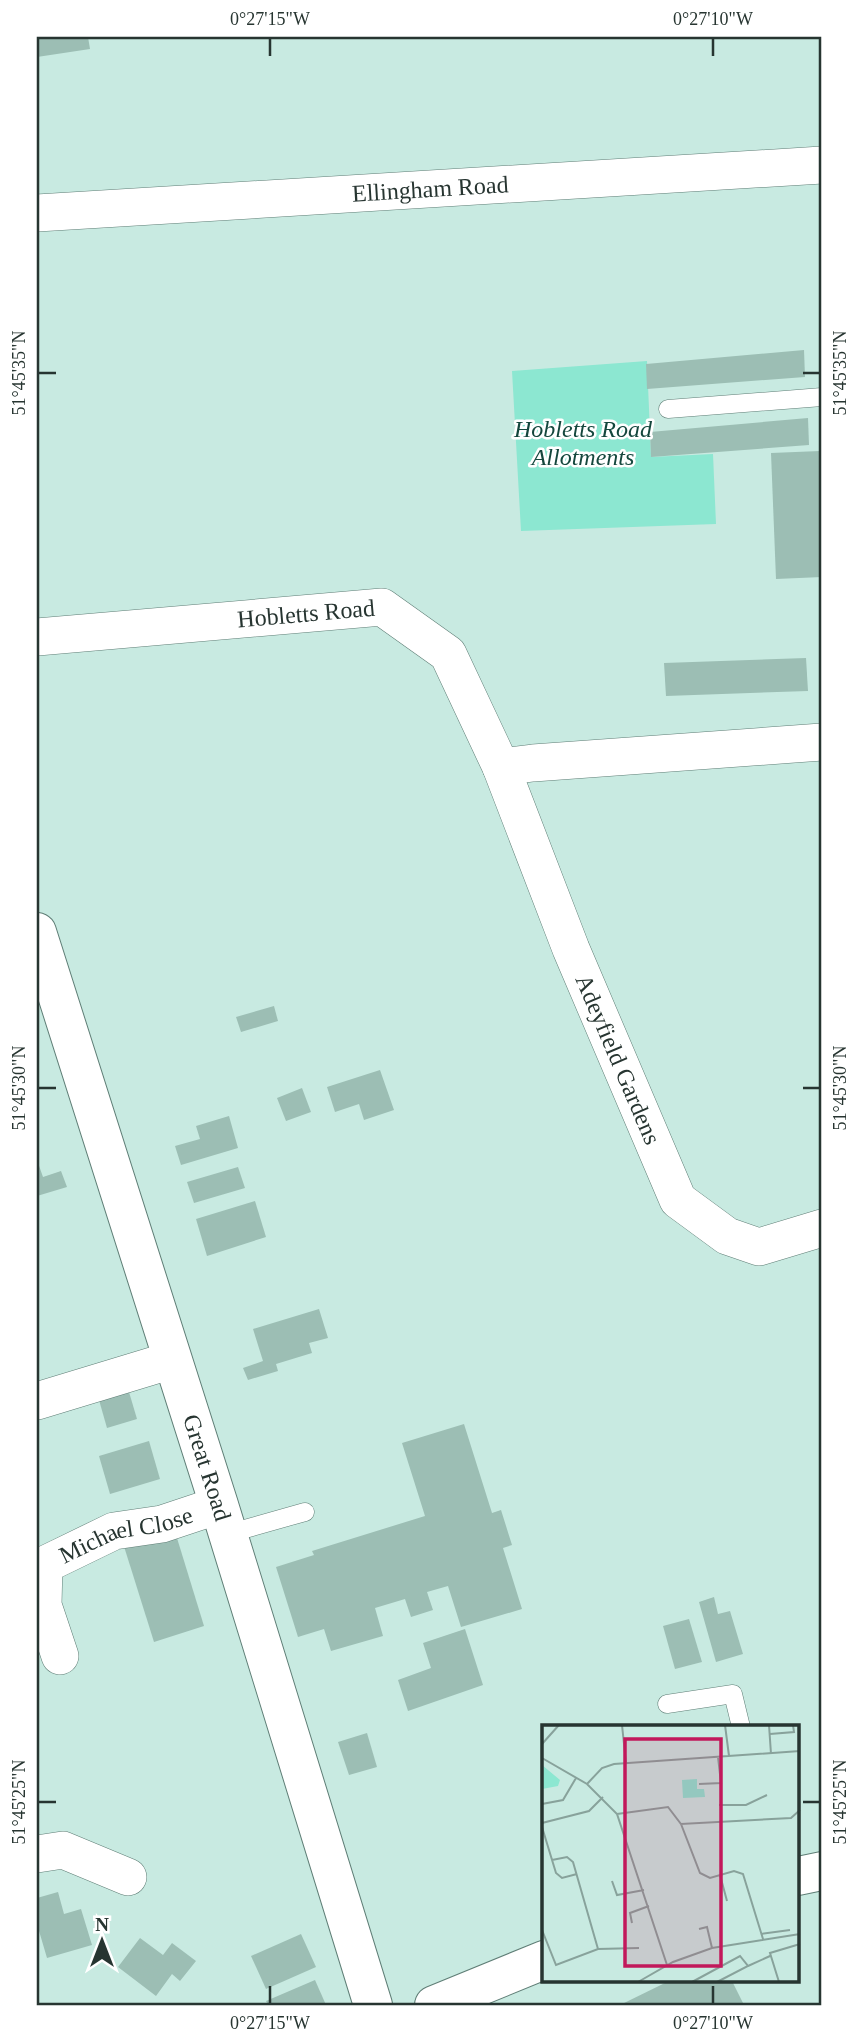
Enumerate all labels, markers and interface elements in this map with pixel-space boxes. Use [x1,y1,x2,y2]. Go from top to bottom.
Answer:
text: 0°27'15"W [230,9,310,29]
text: 0°27'10"W [673,9,753,29]
street label: Ellingham Road [351,171,509,207]
text: 51°45'35"N [9,331,29,415]
text: 51°45'35"N [830,331,850,415]
park label: Hobletts Road Allotments [513,416,653,470]
street label: Hobletts Road [236,595,376,633]
street label: Adeyfield Gardens [570,971,666,1148]
text: 51°45'30"N [9,1046,29,1130]
text: 51°45'30"N [830,1046,850,1130]
street label: Great Road [178,1411,236,1524]
street label: Michael Close [55,1502,196,1569]
inset map [542,1725,800,1982]
text: 51°45'25"N [9,1760,29,1844]
text: 51°45'25"N [830,1760,850,1844]
north arrow [66,1906,136,1976]
text: N [95,1914,109,1935]
text: 0°27'15"W [230,2013,310,2033]
text: 0°27'10"W [673,2013,753,2033]

